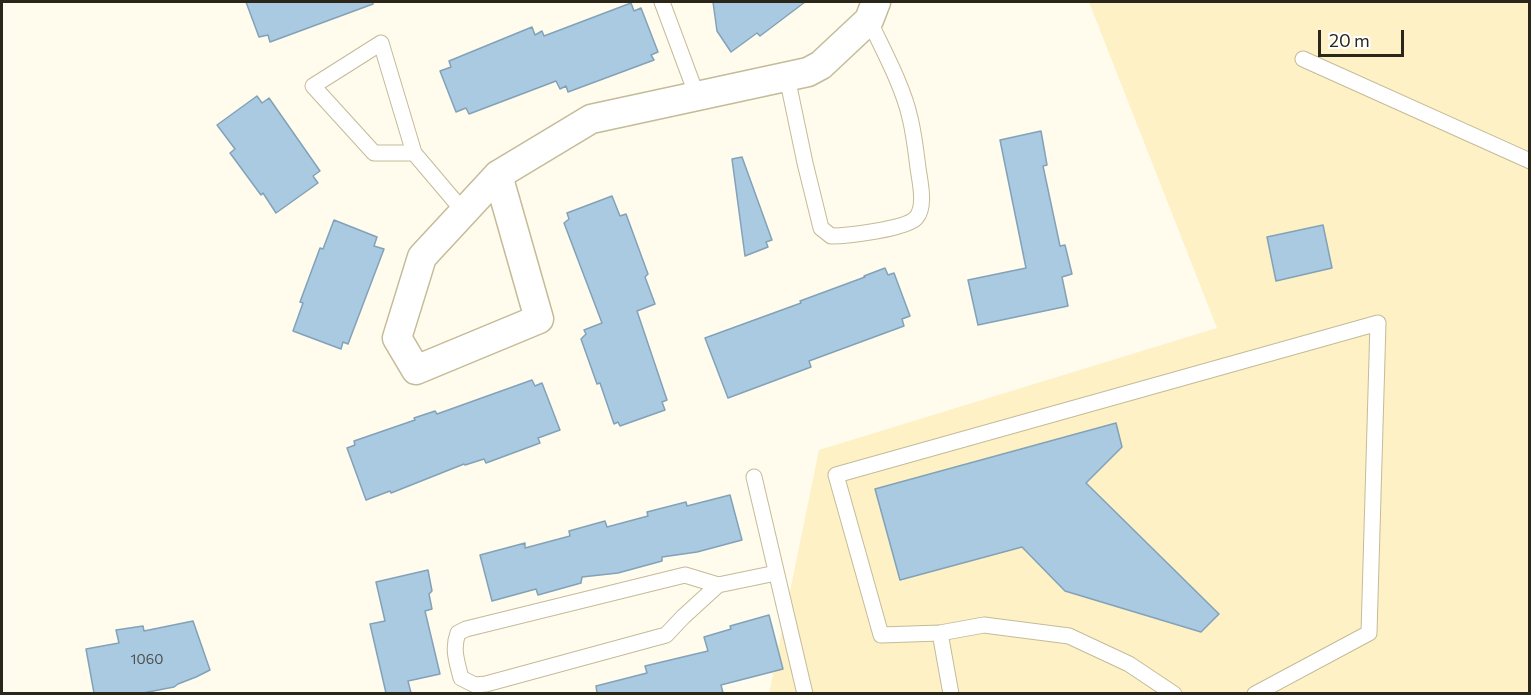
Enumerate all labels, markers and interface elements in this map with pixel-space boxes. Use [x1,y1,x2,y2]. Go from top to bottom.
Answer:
scale bar [1321,18,1406,56]
text: 20 m [1329,29,1370,51]
house number: 1060 [131,651,163,667]

